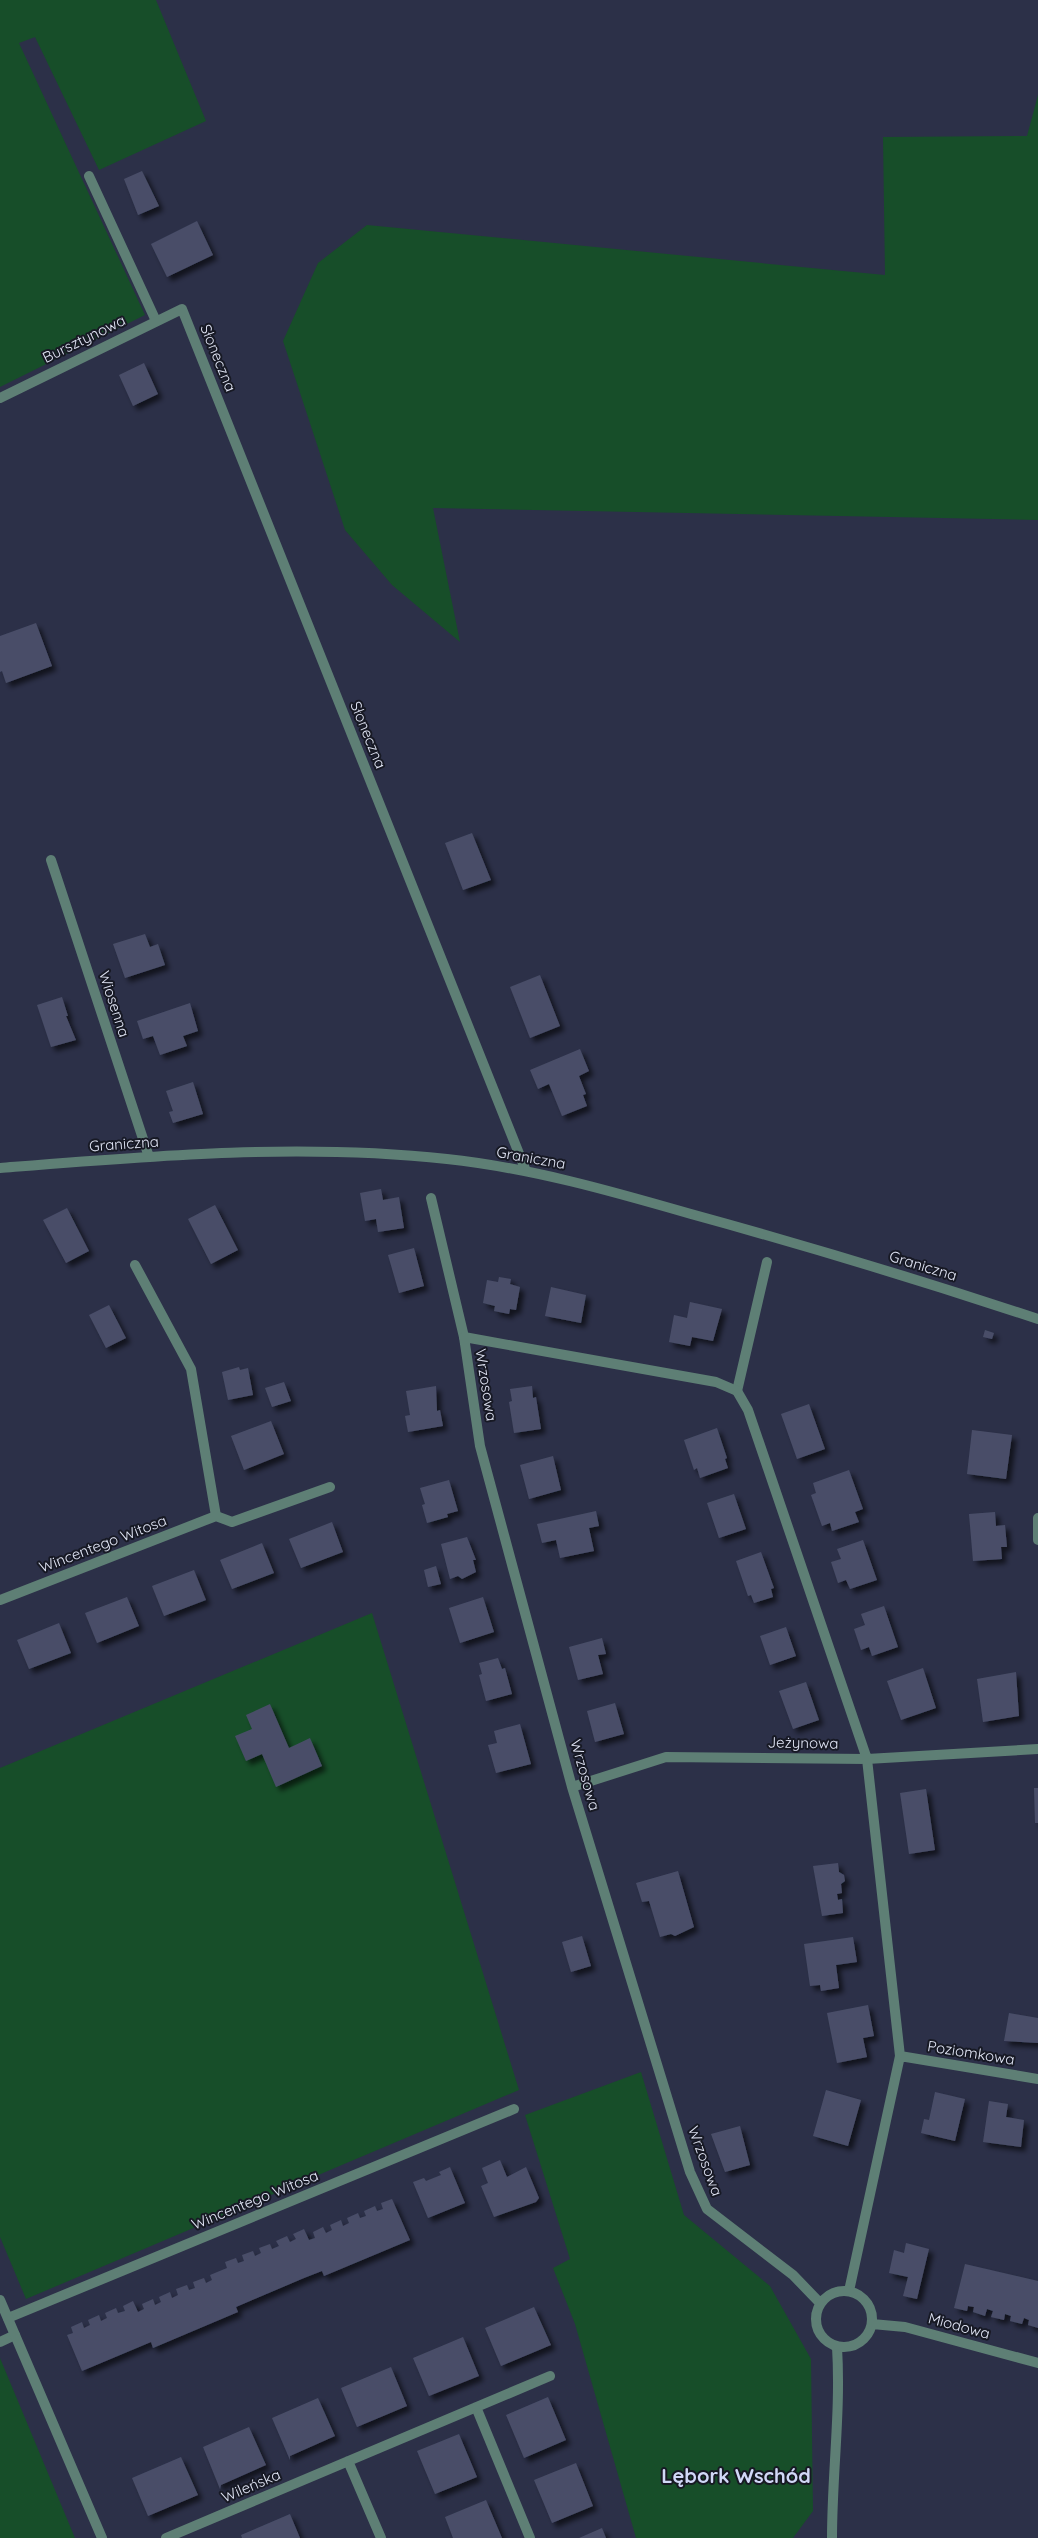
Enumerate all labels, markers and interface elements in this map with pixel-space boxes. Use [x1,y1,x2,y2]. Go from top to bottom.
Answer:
street label: Bursztynowa [39,310,128,367]
street label: Słoneczna [196,321,241,394]
street label: Słoneczna [346,698,391,771]
street label: Wiosenna [95,968,134,1039]
street label: Graniczna [89,1132,159,1155]
street label: Graniczna [495,1142,567,1173]
street label: Graniczna [887,1246,959,1285]
street label: Wrzosowa [471,1347,502,1422]
street label: Wincentego Witosa [36,1510,169,1577]
street label: Jeżynowa [767,1732,839,1753]
street label: Wrzosowa [566,1737,605,1812]
street label: Poziomkowa [926,2036,1016,2069]
street label: Wrzosowa [684,2123,727,2198]
street label: Wincentego Witosa [189,2165,321,2234]
street label: Miodowa [926,2308,992,2343]
district label: Lębork Wschód [661,2463,811,2488]
street label: Wileńska [218,2465,283,2506]

